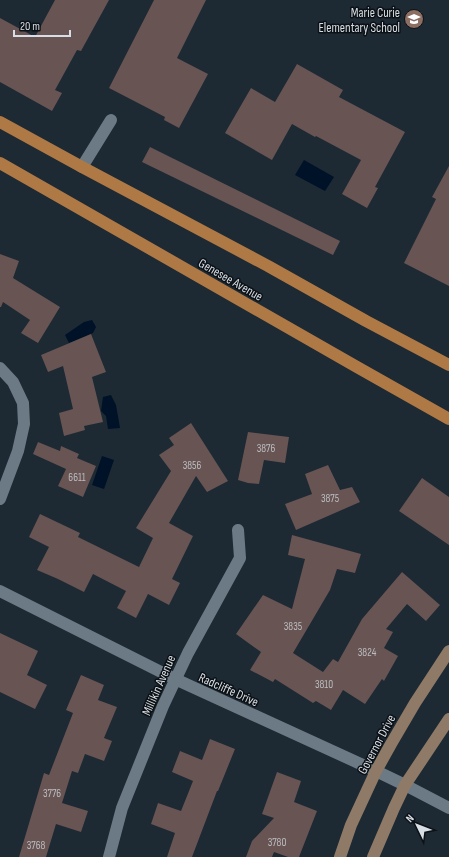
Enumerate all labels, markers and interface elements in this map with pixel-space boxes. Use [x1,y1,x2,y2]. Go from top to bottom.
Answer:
place label: Marie Curie Elementary School [318,5,400,36]
school or university icon: Marie Curie Elementary School [403,8,425,30]
scale bar [14,12,70,38]
text: 20 m [20,19,40,34]
street label: Genesee Avenue [196,255,265,305]
house number: 3876 [257,442,275,455]
house number: 3856 [183,459,202,472]
house number: 6611 [68,471,86,484]
house number: 3875 [321,492,339,505]
house number: 3835 [284,620,302,633]
house number: 3824 [358,646,377,659]
street label: Millikin Avenue [138,653,179,718]
street label: Radcliffe Drive [196,670,261,710]
house number: 3810 [315,678,333,691]
street label: Governor Drive [355,712,399,777]
house number: 3776 [43,787,61,800]
north arrow [397,805,437,845]
text: N [403,812,417,825]
house number: 3780 [268,836,286,849]
house number: 3768 [27,839,45,852]

